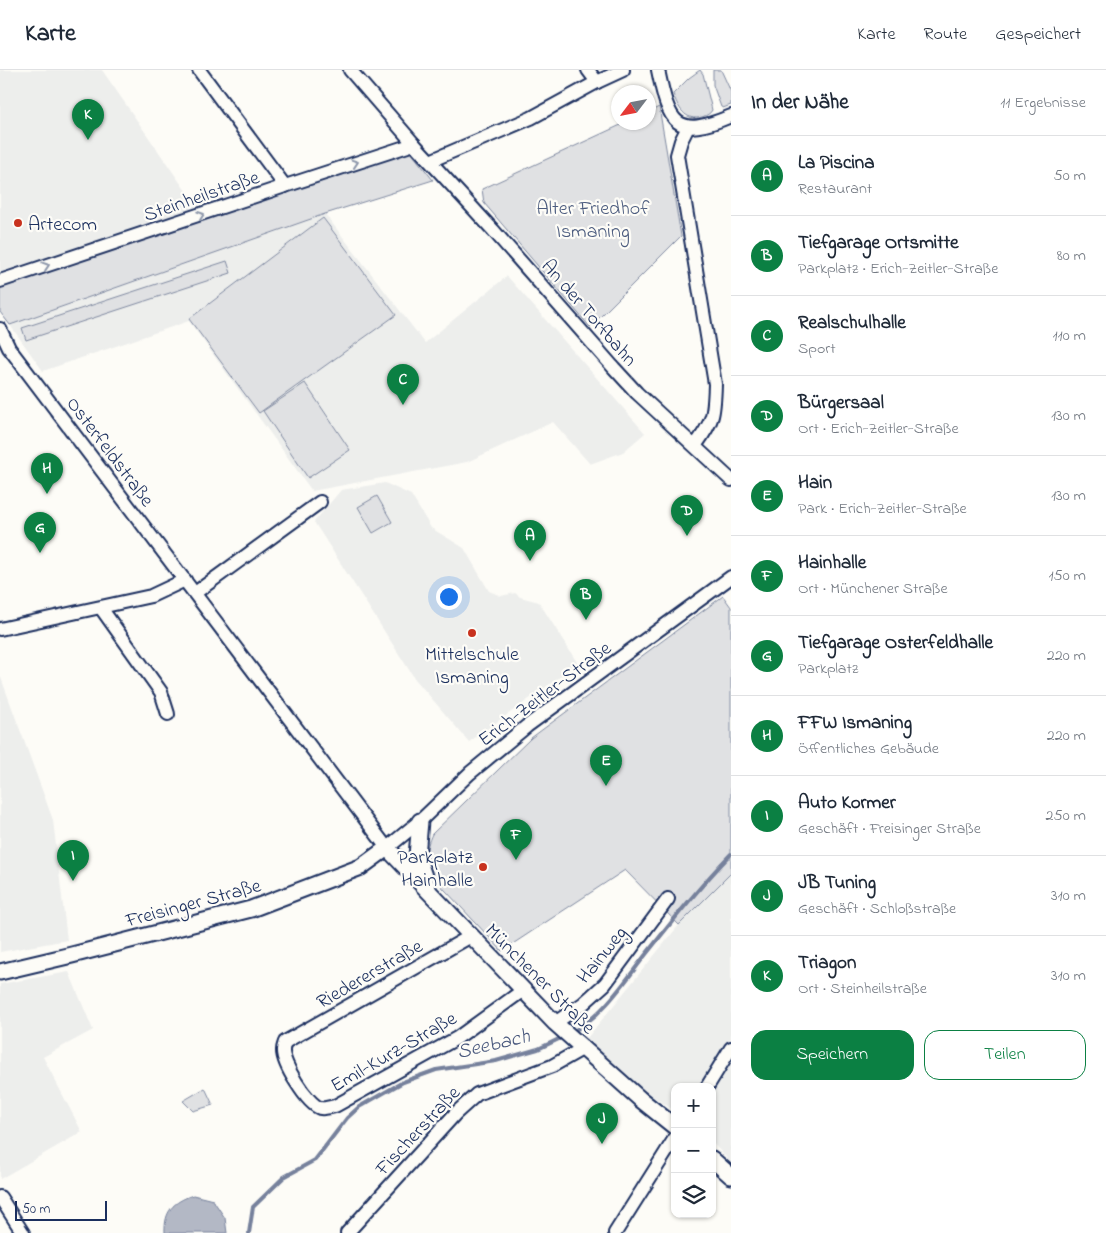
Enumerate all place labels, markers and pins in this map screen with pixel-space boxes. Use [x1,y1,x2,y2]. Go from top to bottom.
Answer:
pin: K [72,99,104,140]
place label: Artecom [28,211,97,240]
marker: Artecom [12,217,24,229]
pin: C [387,364,419,405]
pin: H [31,453,63,494]
pin: D [671,495,703,536]
pin: G [24,512,56,553]
pin: A [514,520,546,561]
pin: B [570,579,602,620]
marker: Mittelschule Ismaning [466,627,478,639]
place label: Mittelschule Ismaning [425,641,519,694]
pin: E [590,745,622,786]
pin: F [500,819,532,860]
pin: I [57,840,89,881]
place label: Parkplatz Hainhalle [397,844,474,896]
marker: Parkplatz Hainhalle [477,861,489,873]
pin: J [586,1103,618,1144]

